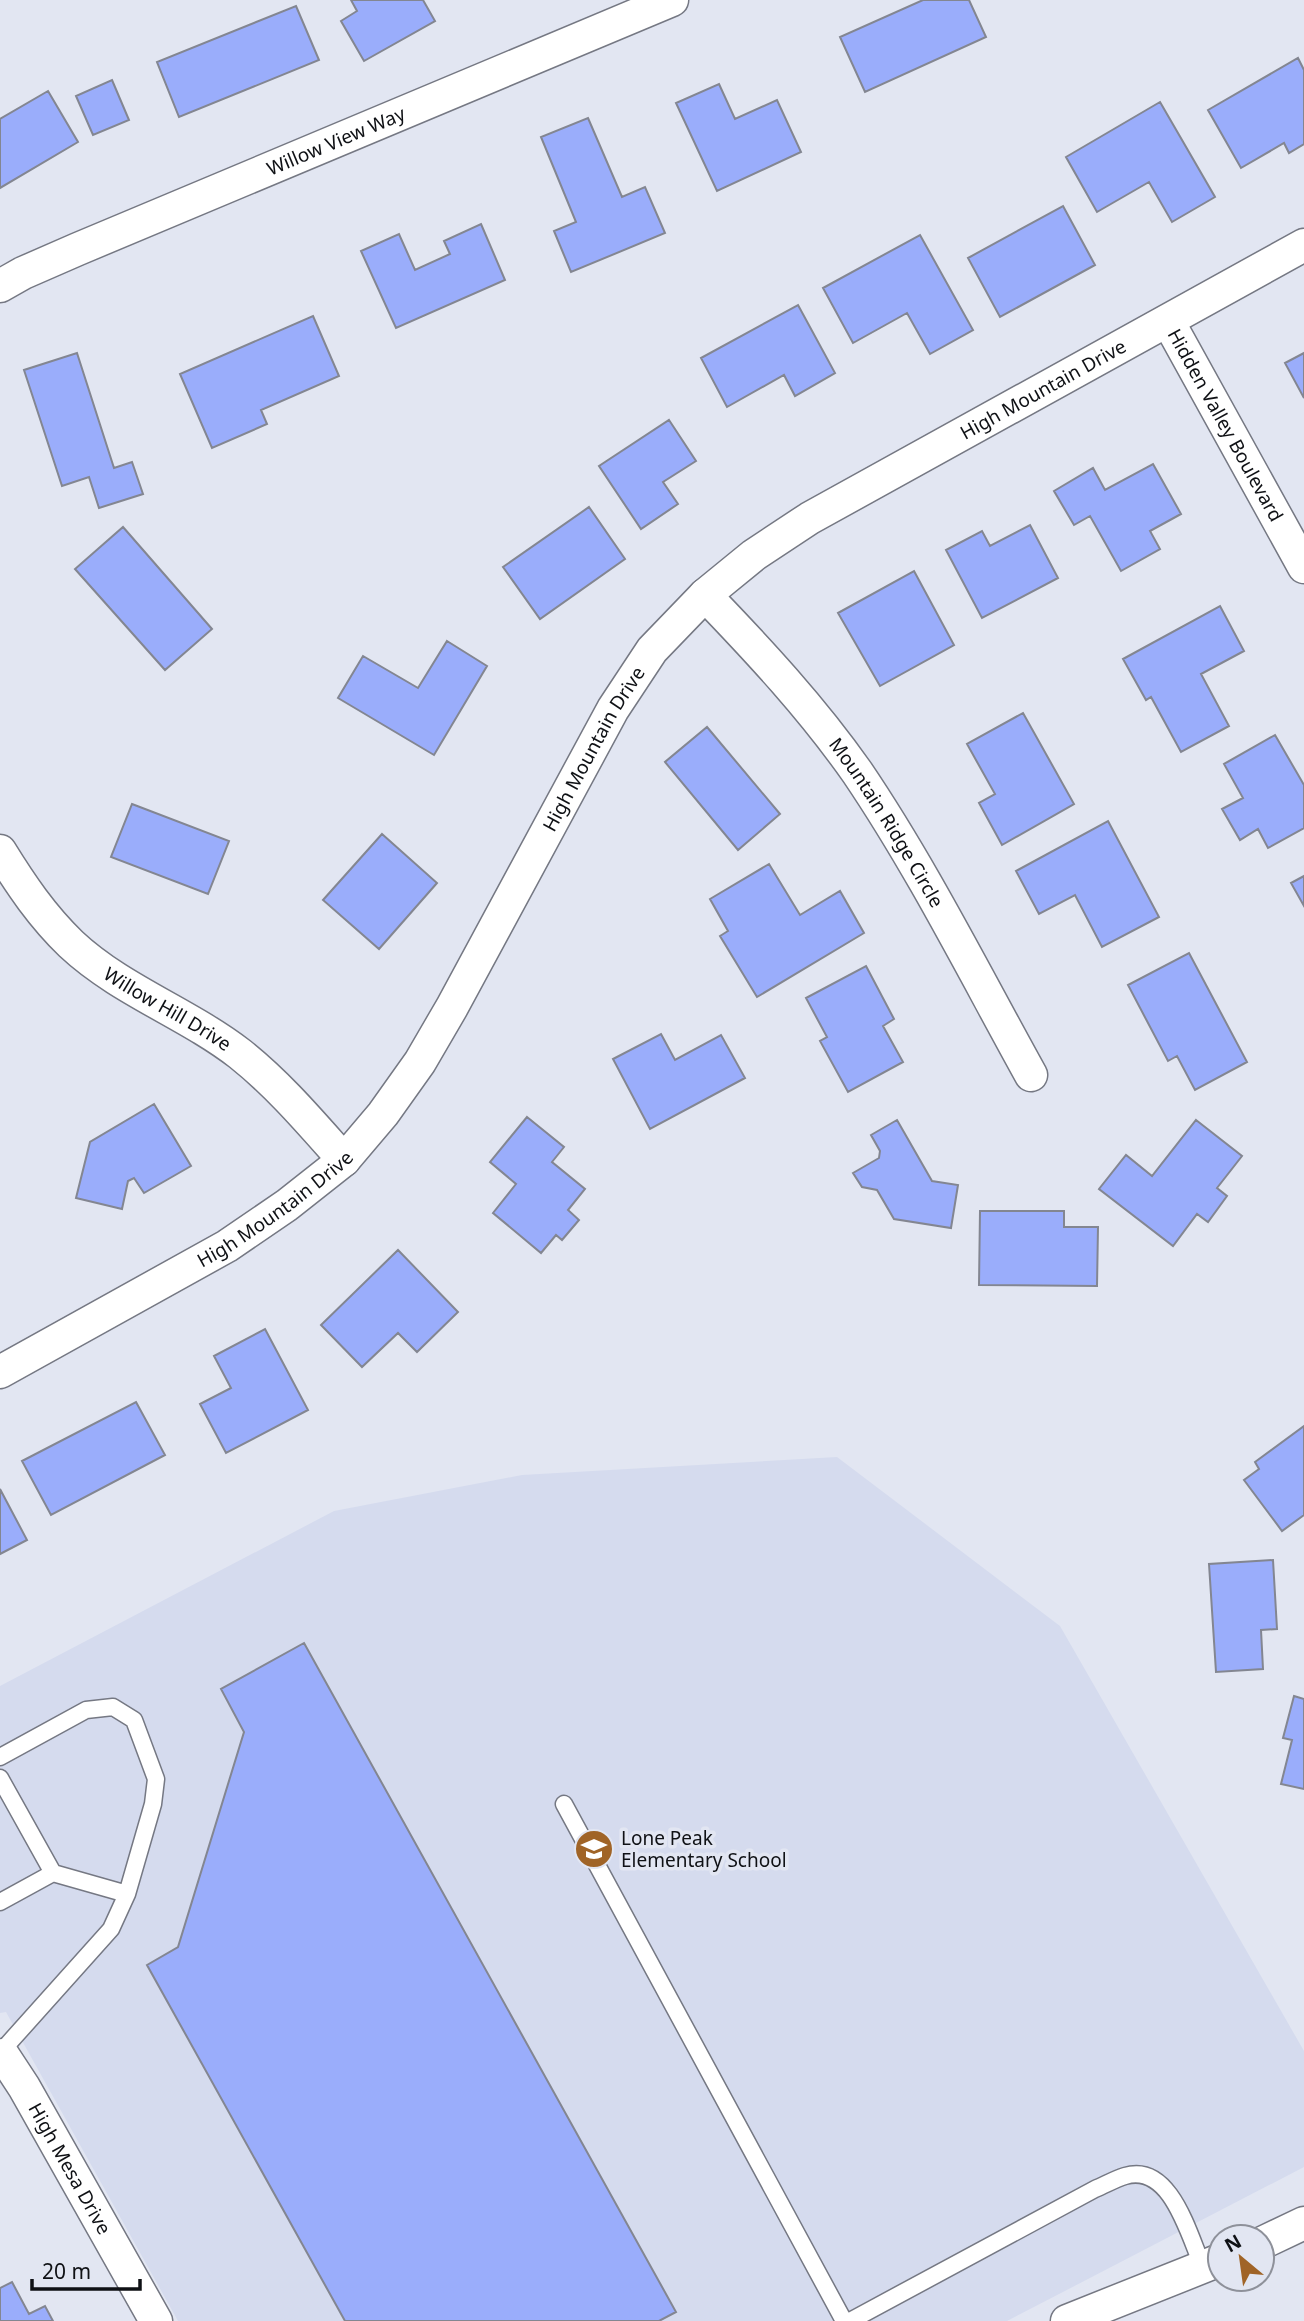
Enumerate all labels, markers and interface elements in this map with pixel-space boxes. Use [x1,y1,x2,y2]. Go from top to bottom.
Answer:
street label: Willow View Way [263,100,409,181]
street label: Hidden Valley Boulevard [1162,324,1289,526]
street label: High Mountain Drive [955,333,1131,446]
street label: High Mountain Drive [536,661,651,836]
street label: Mountain Ridge Circle [823,732,950,912]
street label: Willow Hill Drive [99,961,237,1057]
street label: High Mountain Drive [192,1146,359,1273]
place label: Lone Peak Elementary School [621,1825,787,1873]
school or university icon: Lone Peak Elementary School [573,1828,615,1870]
street label: High Mesa Drive [23,2098,117,2239]
north arrow [1206,2223,1276,2293]
text: N [1220,2228,1246,2258]
scale bar [32,2248,140,2292]
text: 20 m [42,2257,91,2285]

